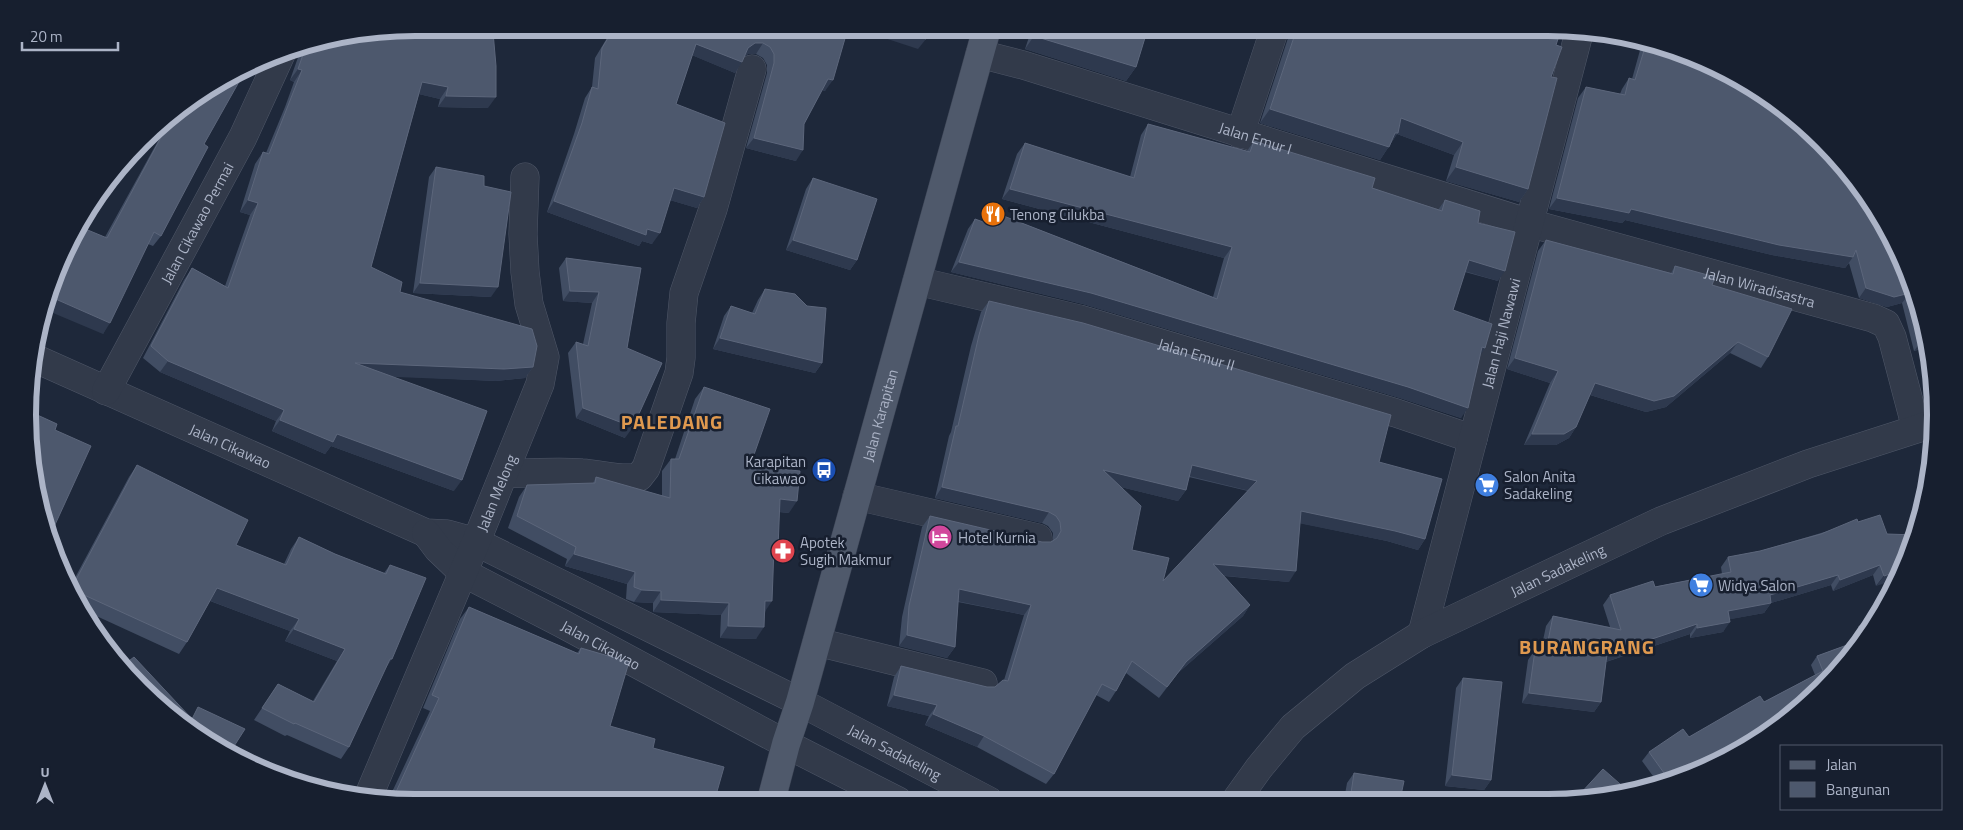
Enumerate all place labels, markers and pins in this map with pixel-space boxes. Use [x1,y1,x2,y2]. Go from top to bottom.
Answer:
restaurant icon: Tenong Cilukba [980,201,1006,227]
place label: Tenong Cilukba [1010,203,1105,226]
place label: Karapitan Cikawao [745,450,806,490]
bus stop icon: Karapitan Cikawao [811,457,837,483]
place label: Salon Anita Sadakeling [1504,465,1576,505]
supermarket icon: Salon Anita Sadakeling [1474,472,1500,498]
hotel icon: Hotel Kurnia [927,524,953,550]
place label: Hotel Kurnia [958,526,1036,549]
place label: Apotek Sugih Makmur [800,531,891,571]
pharmacy icon: Apotek Sugih Makmur [770,538,796,564]
supermarket icon: Widya Salon [1688,572,1714,598]
place label: Widya Salon [1718,574,1796,597]

